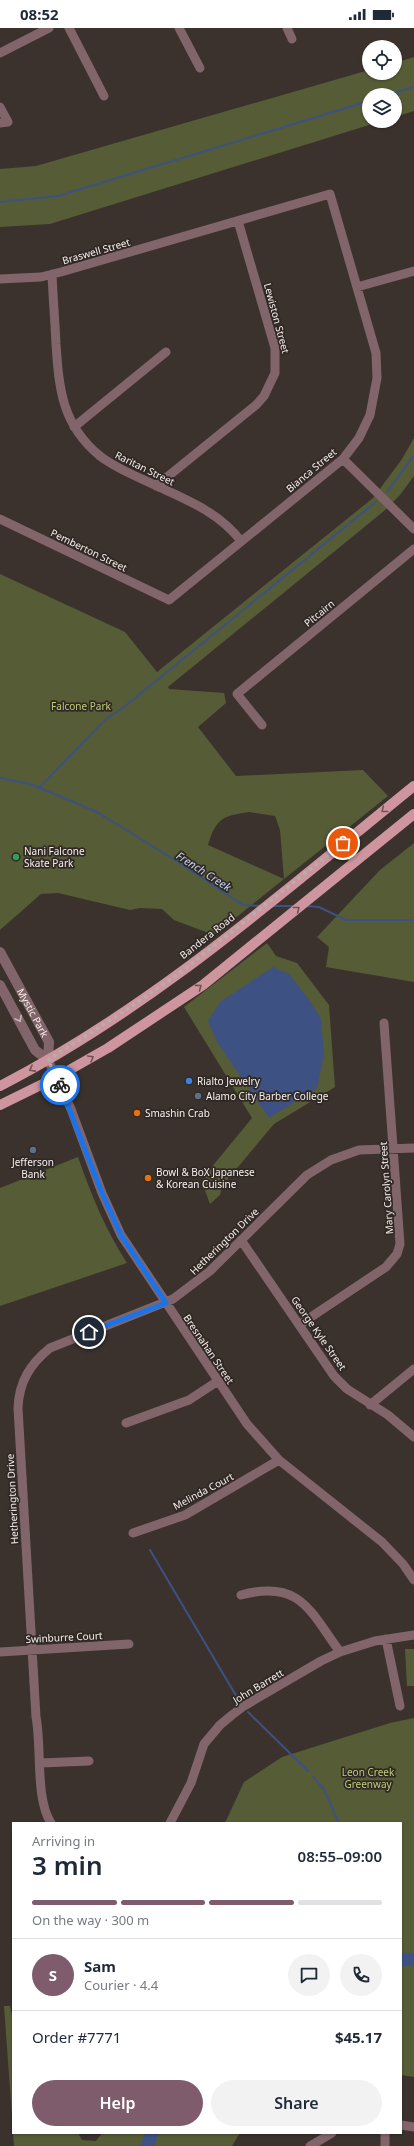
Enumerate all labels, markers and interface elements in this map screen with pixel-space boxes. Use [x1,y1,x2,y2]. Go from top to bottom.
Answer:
text: 08:52 [20,4,59,24]
map controls [362,40,402,128]
button: locate [362,40,402,80]
button: layers [362,88,402,128]
street label: Braswell Street [60,235,132,267]
street label: Lewiston Street [261,281,293,355]
street label: Bianca Street [283,445,339,495]
street label: Raritan Street [113,448,177,489]
street label: Pemberton Street [48,525,130,575]
street label: Pitcairn [301,596,337,630]
park label: Falcone Park [51,699,112,713]
one-way arrow [381,806,388,813]
pin [326,826,360,860]
icon: bag [332,832,354,854]
place label: Nani Falcone Skate Park [24,844,85,870]
water label: French Creek [174,848,235,895]
marker: Nani Falcone Skate Park [11,852,21,862]
one-way arrow [292,907,299,914]
street label: Bandera Road [177,910,237,962]
one-way arrow [195,985,202,992]
street label: Mystic Park [14,986,52,1040]
one-way arrow [14,1015,21,1023]
one-way arrow [86,1056,94,1063]
one-way arrow [29,1064,36,1072]
courier [40,1065,80,1105]
icon: bike [49,1074,71,1096]
place label: Rialto Jewelry [197,1074,261,1088]
marker: Rialto Jewelry [184,1076,194,1086]
place label: Alamo City Barber College [206,1089,329,1103]
marker: Alamo City Barber College [193,1091,203,1101]
place label: Smashin Crab [145,1106,210,1120]
marker: Smashin Crab [132,1108,142,1118]
street label: Mary Carolyn Street [376,1141,396,1235]
marker: Jefferson Bank [28,1145,38,1155]
place label: Jefferson Bank [11,1155,54,1181]
place label: Bowl & BoX Japanese & Korean Cuisine [156,1165,255,1191]
marker: Bowl & BoX Japanese & Korean Cuisine [143,1173,153,1183]
street label: Hetherington Drive [187,1204,262,1278]
street label: George Kyle Street [288,1293,350,1373]
street label: Bresnahan Street [181,1311,238,1387]
pin [72,1315,106,1349]
icon: home [78,1321,100,1343]
street label: Hetherington Drive [3,1453,21,1545]
street label: Melinda Court [170,1469,236,1513]
street label: Swinburre Court [25,1628,103,1646]
street label: John Barrett [229,1665,286,1707]
park label: Leon Creek Greenway [342,1765,395,1791]
text: Arriving in [32,1832,95,1850]
text: 08:55–09:00 [298,1846,382,1866]
text: 3 min [32,1847,103,1883]
text: On the way · 300 m [32,1911,149,1929]
button: chat [288,1954,330,1996]
button: phone [340,1954,382,1996]
text: Sam [84,1956,116,1976]
text: S [49,1965,57,1985]
text: Courier · 4.4 [84,1976,158,1994]
text: Order #7771 [32,2027,121,2047]
text: $45.17 [335,2027,382,2047]
button: Help [32,2080,203,2126]
button: Share [211,2080,382,2126]

